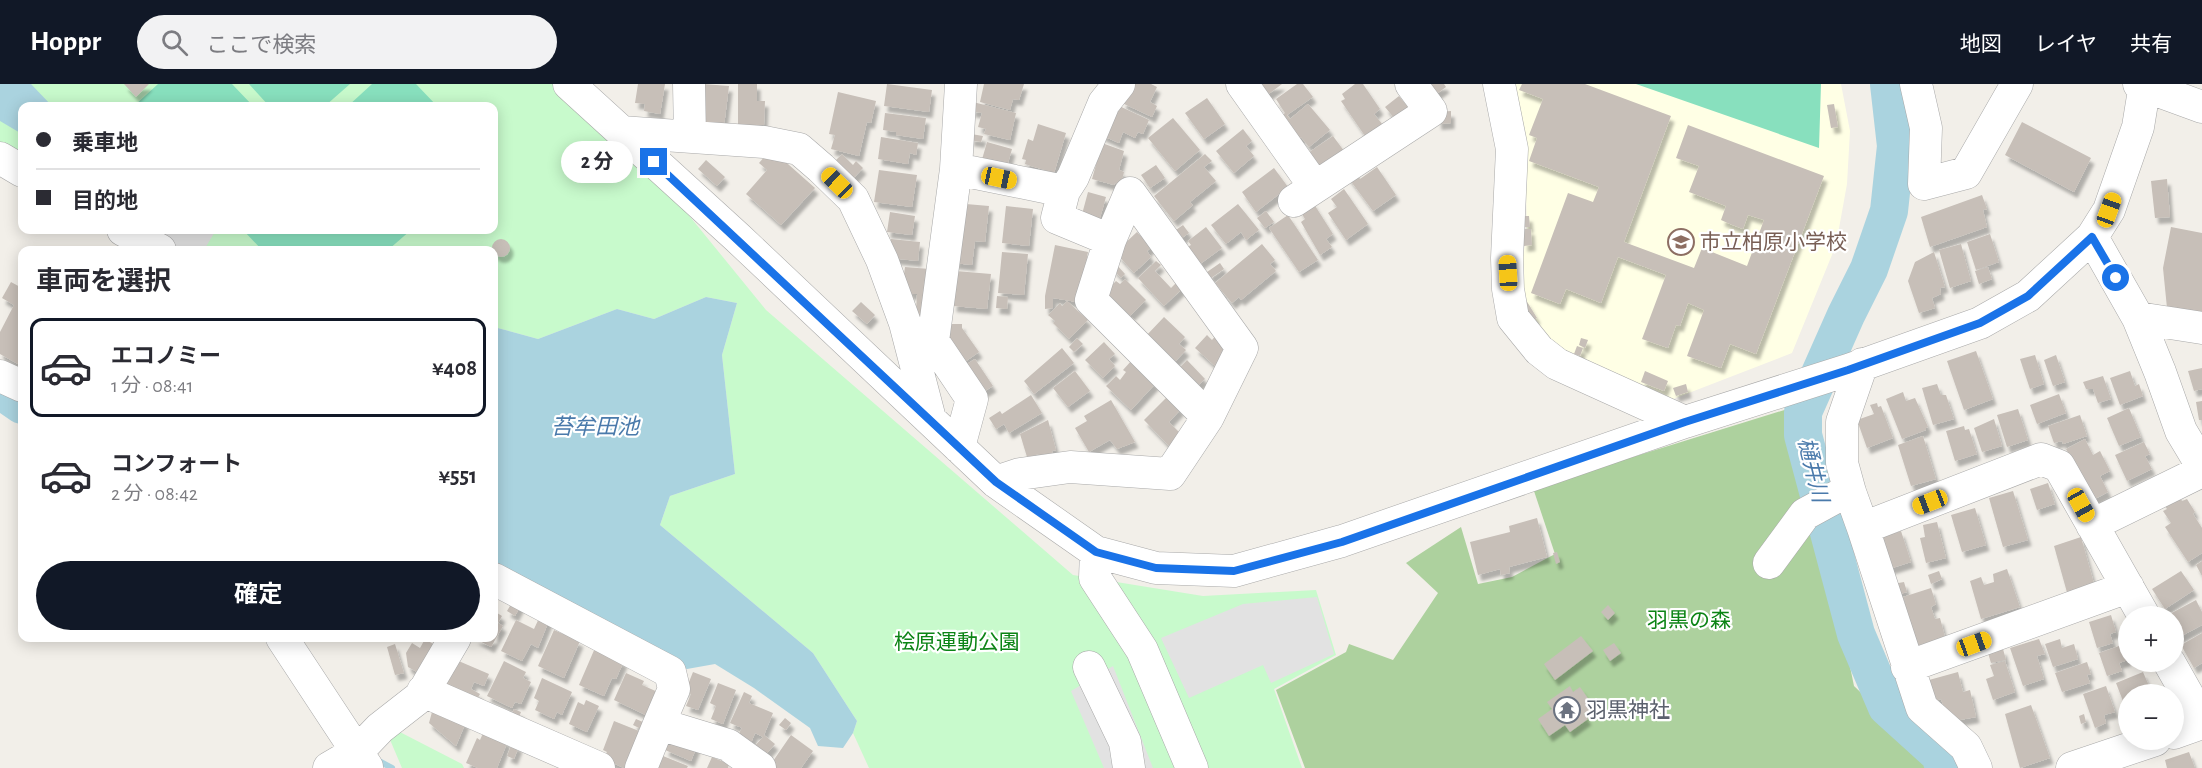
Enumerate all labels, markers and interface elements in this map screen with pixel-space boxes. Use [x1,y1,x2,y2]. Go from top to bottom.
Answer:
search box [137,15,557,69]
icon: search [158,26,191,59]
text: Hoppr [30,28,101,56]
text: ここで検索 [206,34,316,56]
text: 地図 [1960,34,2002,55]
text: レイヤ [2035,34,2097,55]
text: 共有 [2130,34,2172,55]
text: 乗車地 [72,132,138,154]
callout: 2 分 [561,141,633,183]
route end [640,148,667,175]
text: 2 分 [581,152,613,172]
car [818,164,856,202]
car [980,165,1018,191]
text: 目的地 [72,190,138,212]
car [2094,190,2124,230]
school or university icon: 市立柏原小学校 [1666,227,1696,257]
place label: 市立柏原小学校 [1700,231,1847,253]
car [1498,255,1518,291]
route start [2102,264,2129,291]
text: 車両を選択 [36,268,171,295]
icon: car [39,341,93,395]
text: エコノミー [111,345,221,367]
text: ¥408 [432,357,477,379]
text: 1 分 · 08:41 [111,376,193,396]
water label: 苔牟田池 [551,415,641,438]
water label: 樋井川 [1794,435,1833,507]
icon: car [39,449,93,503]
text: コンフォート [111,453,242,475]
text: ¥551 [438,465,477,487]
text: 2 分 · 08:42 [111,484,198,504]
car [2064,485,2098,525]
car [1910,487,1950,517]
button: 確定 [36,561,480,630]
map controls [2118,606,2184,750]
button: + [2118,606,2184,672]
park label: 羽黒の森 [1647,609,1731,631]
car [1954,629,1994,659]
park label: 桧原運動公園 [894,631,1020,653]
button: − [2118,684,2184,750]
temple icon: 羽黒神社 [1552,695,1582,725]
place label: 羽黒神社 [1586,699,1670,721]

